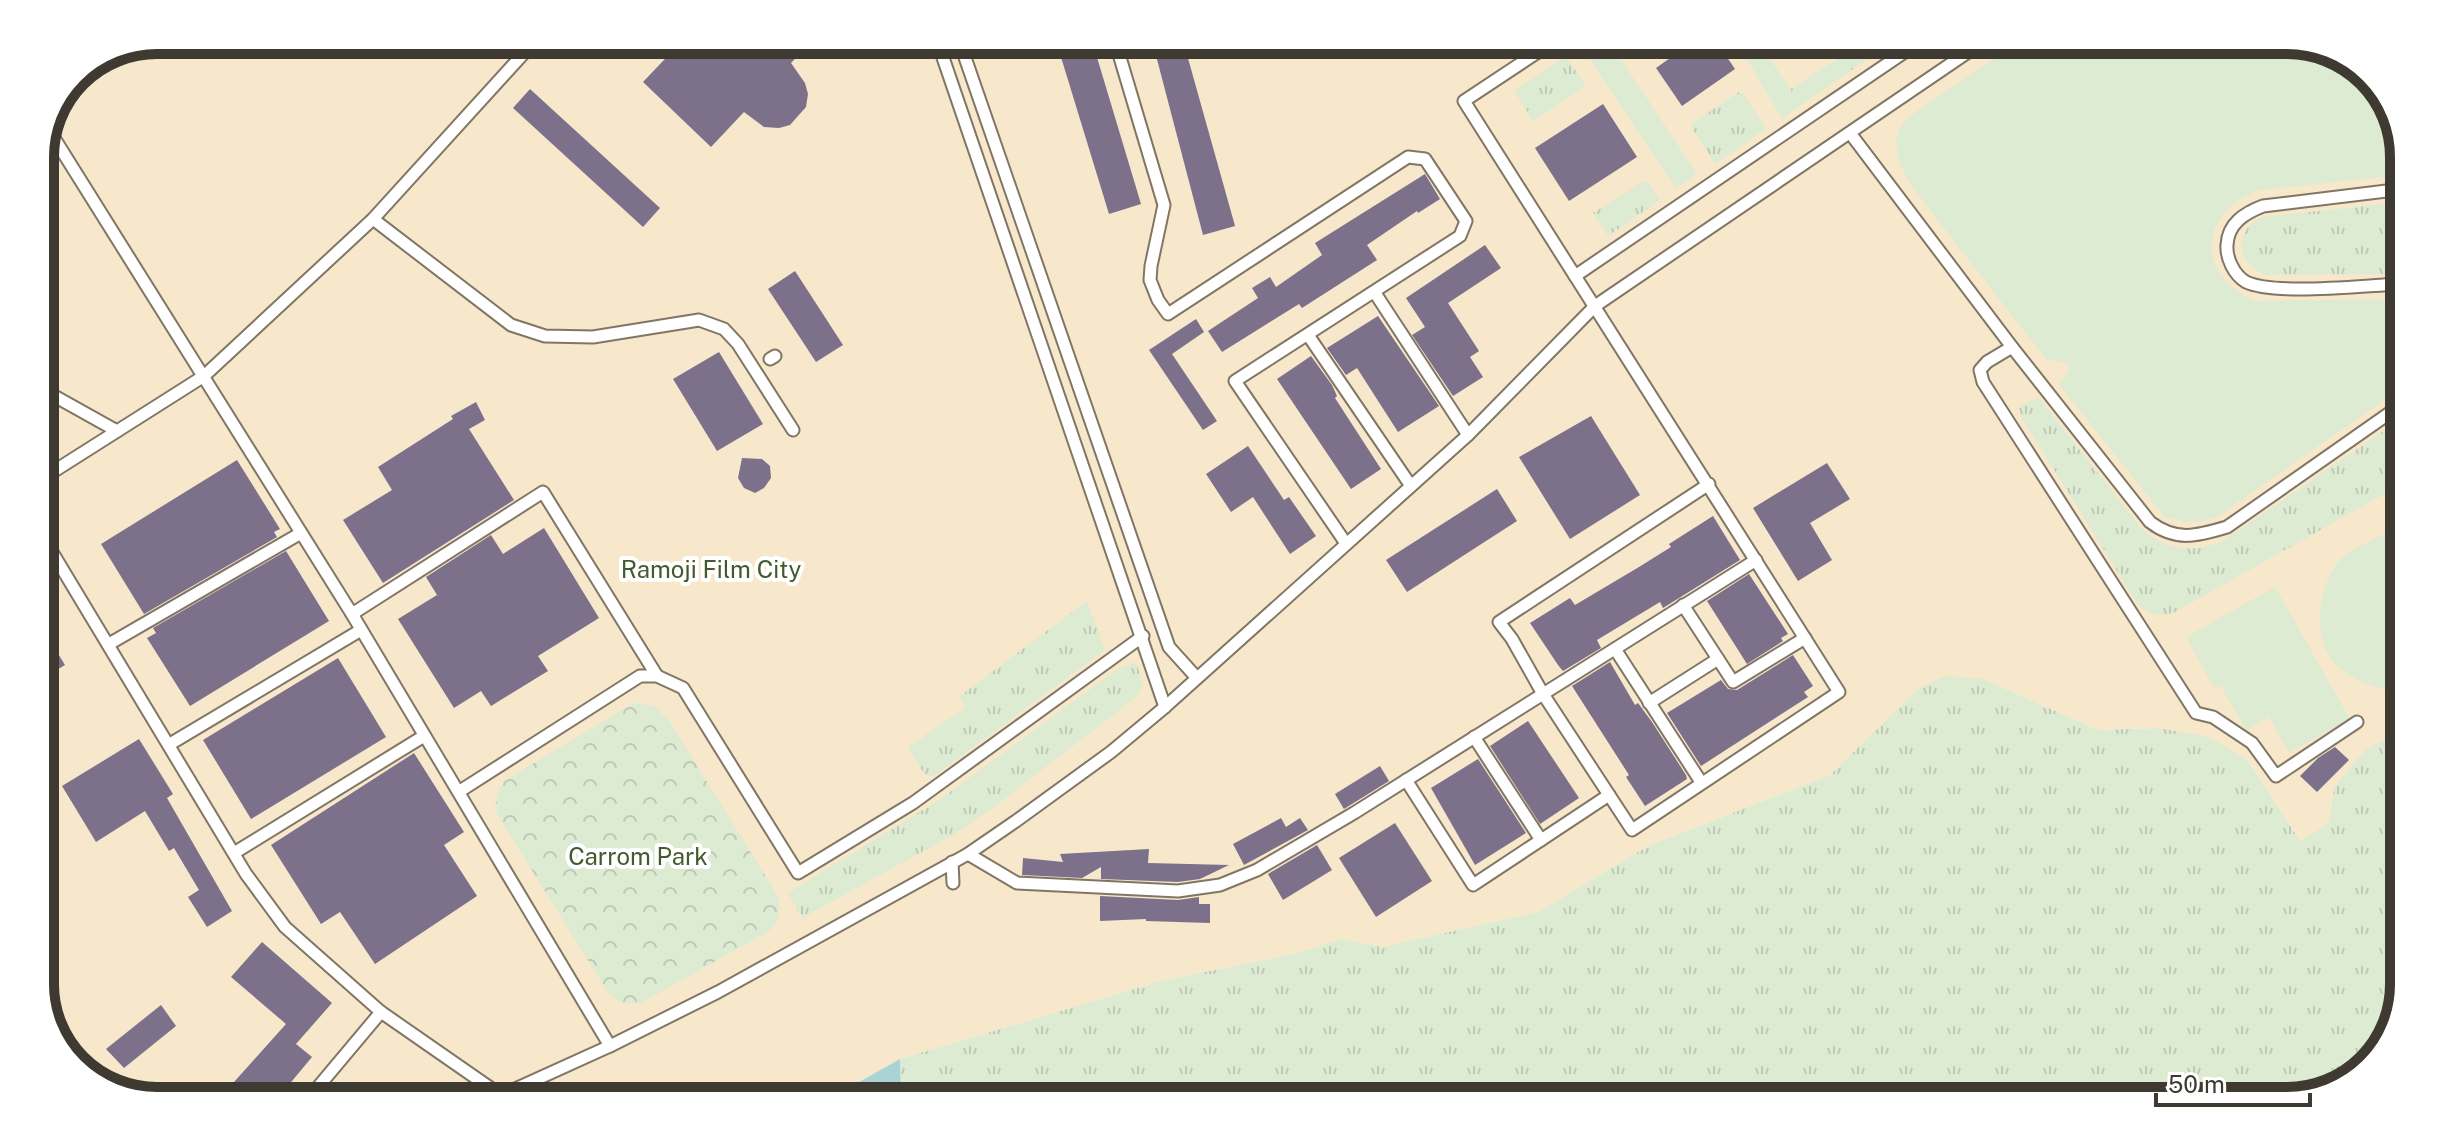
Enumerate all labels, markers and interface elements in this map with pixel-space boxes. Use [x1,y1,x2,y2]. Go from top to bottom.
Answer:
park label: Ramoji Film City [621,555,801,583]
park label: Carrom Park [568,842,708,870]
scale bar [2156,1057,2310,1107]
text: 50 m [2168,1070,2225,1098]

